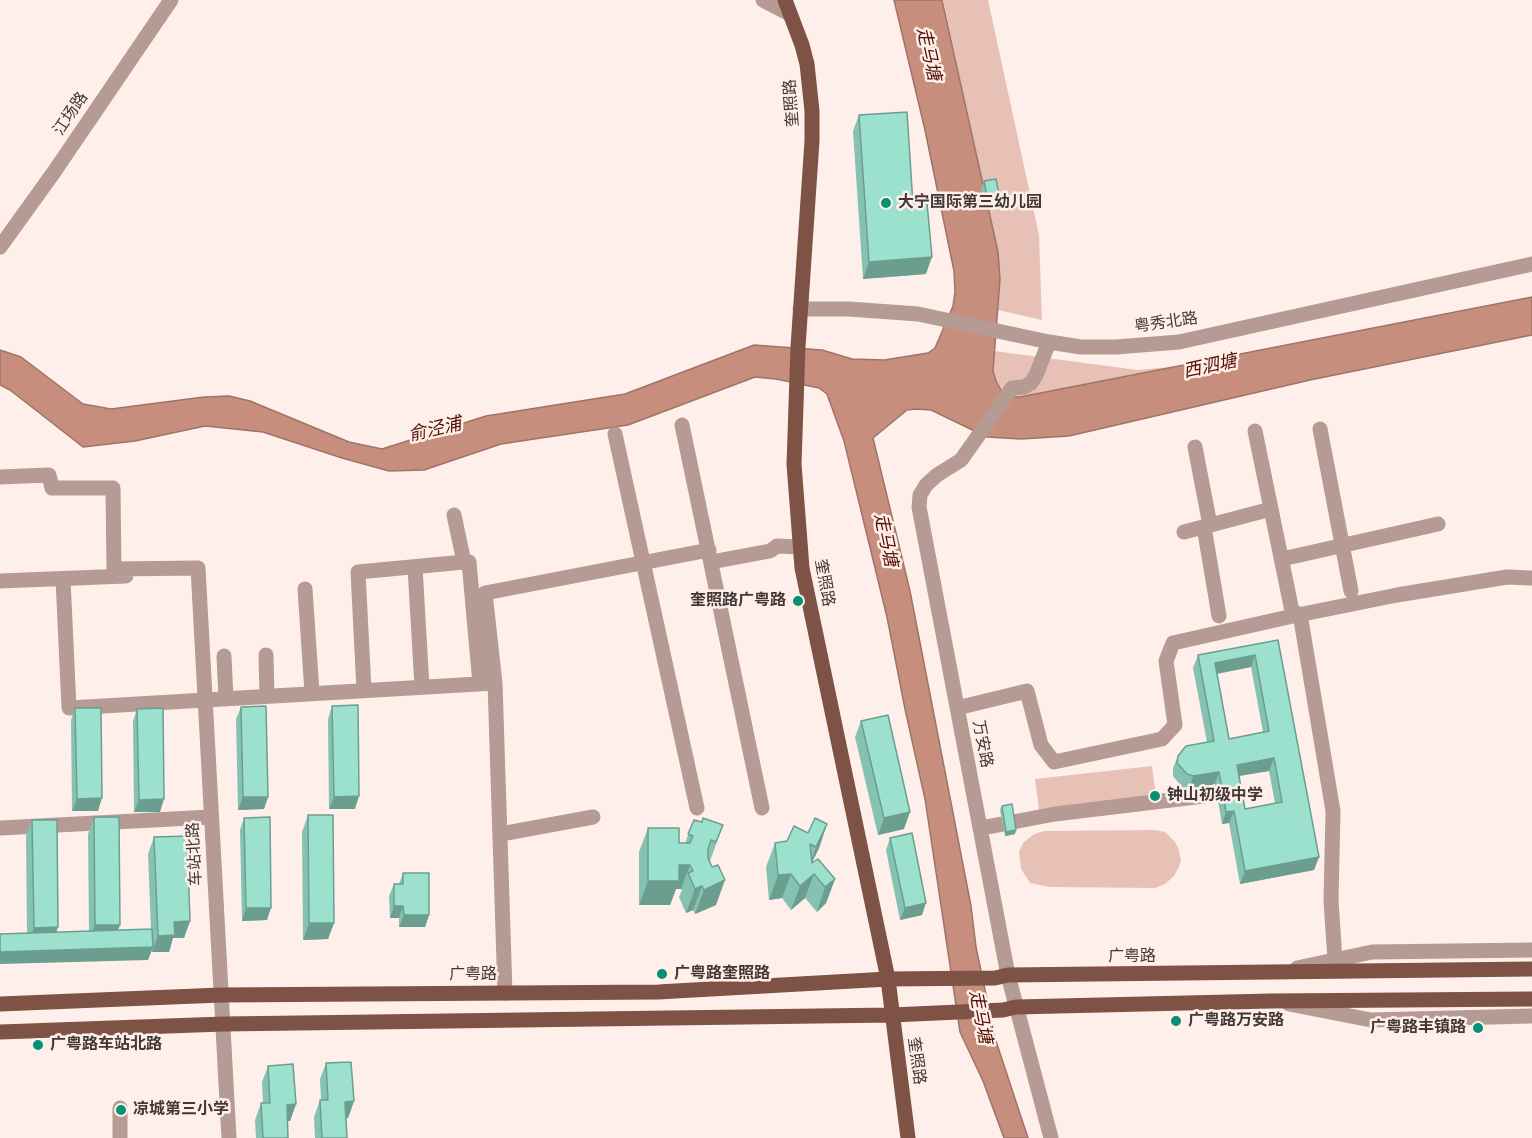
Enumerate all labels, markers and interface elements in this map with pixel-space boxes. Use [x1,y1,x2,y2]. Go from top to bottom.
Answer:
water label: 走马塘 [911,25,945,83]
street label: 奎照路 [781,78,803,128]
street label: 江场路 [50,89,92,139]
place label: 大宁国际第三幼儿园 [898,193,1042,213]
marker: 大宁国际第三幼儿园 [879,196,893,210]
street label: 粤秀北路 [1133,309,1199,337]
water label: 西泗塘 [1181,351,1239,383]
water label: 俞泾浦 [406,413,464,447]
water label: 走马塘 [869,511,901,569]
street label: 奎照路 [810,558,838,608]
place label: 奎照路广粤路 [690,591,786,611]
marker: 奎照路广粤路 [791,594,805,608]
street label: 万安路 [968,719,996,769]
place label: 钟山初级中学 [1167,786,1263,806]
marker: 钟山初级中学 [1148,789,1162,803]
street label: 车站北路 [184,822,206,886]
street label: 广粤路 [1108,947,1156,967]
place label: 广粤路奎照路 [674,964,770,984]
street label: 广粤路 [449,965,497,985]
marker: 广粤路奎照路 [655,967,669,981]
water label: 走马塘 [964,988,996,1046]
place label: 广粤路万安路 [1188,1011,1284,1031]
marker: 广粤路万安路 [1169,1014,1183,1028]
place label: 广粤路丰镇路 [1370,1018,1466,1038]
marker: 广粤路丰镇路 [1471,1021,1485,1035]
place label: 广粤路车站北路 [50,1035,162,1055]
street label: 奎照路 [903,1036,929,1086]
marker: 广粤路车站北路 [31,1038,45,1052]
place label: 凉城第三小学 [133,1100,229,1120]
marker: 凉城第三小学 [114,1103,128,1117]

